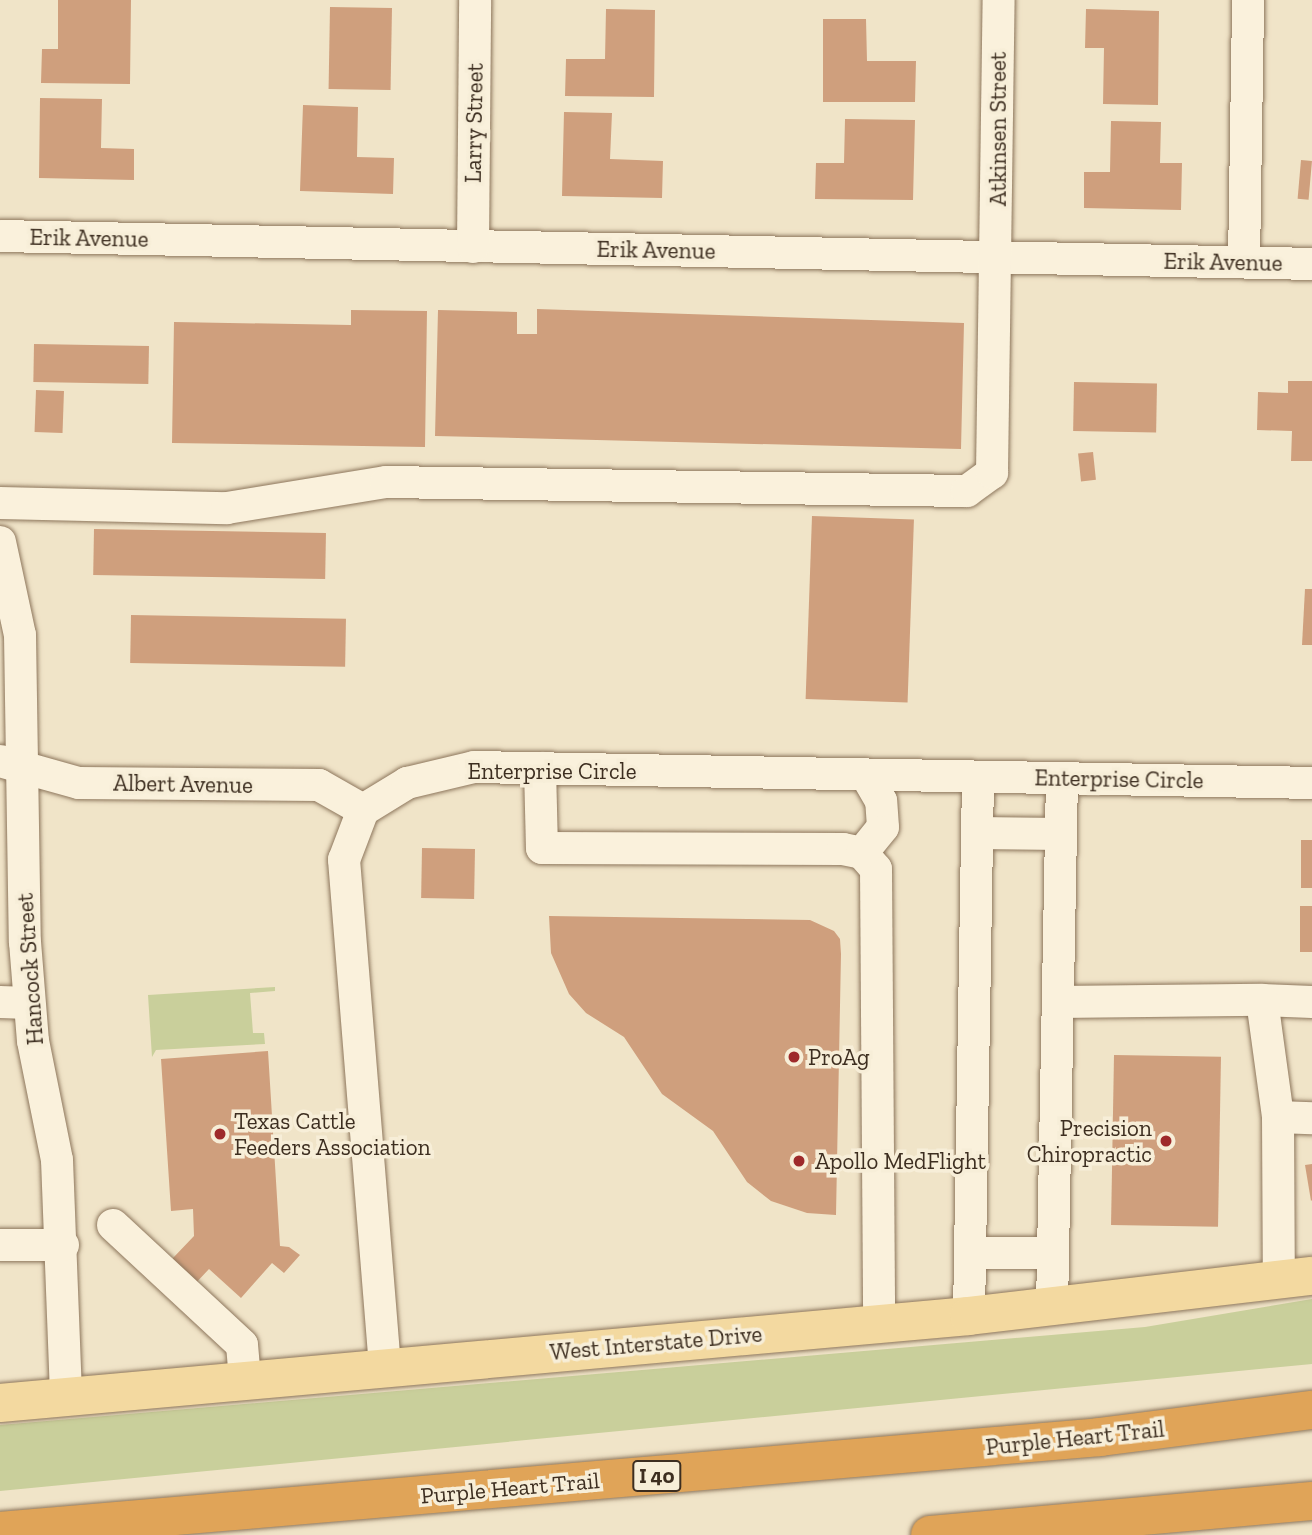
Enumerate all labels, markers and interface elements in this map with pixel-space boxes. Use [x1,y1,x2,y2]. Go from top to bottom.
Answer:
street label: Atkinsen Street [984,52,1012,206]
street label: Larry Street [459,62,489,184]
street label: Erik Avenue [29,223,149,253]
street label: Erik Avenue [596,235,716,265]
street label: Erik Avenue [1163,247,1283,277]
street label: Enterprise Circle [467,757,637,785]
street label: Enterprise Circle [1034,764,1204,794]
street label: Albert Avenue [113,769,253,799]
street label: Hancock Street [11,892,49,1046]
place label: ProAg [808,1043,870,1071]
marker: ProAg [786,1049,802,1065]
place label: Texas Cattle Feeders Association [234,1107,431,1161]
place label: Precision Chiropractic [1027,1114,1152,1168]
marker: Texas Cattle Feeders Association [212,1126,228,1142]
marker: Precision Chiropractic [1158,1133,1174,1149]
place label: Apollo MedFlight [815,1147,986,1175]
marker: Apollo MedFlight [789,1151,809,1171]
street label: West Interstate Drive [549,1320,763,1366]
street label: Purple Heart Trail [984,1415,1166,1461]
road number: I 40 [631,1458,683,1494]
street label: Purple Heart Trail [419,1466,601,1510]

